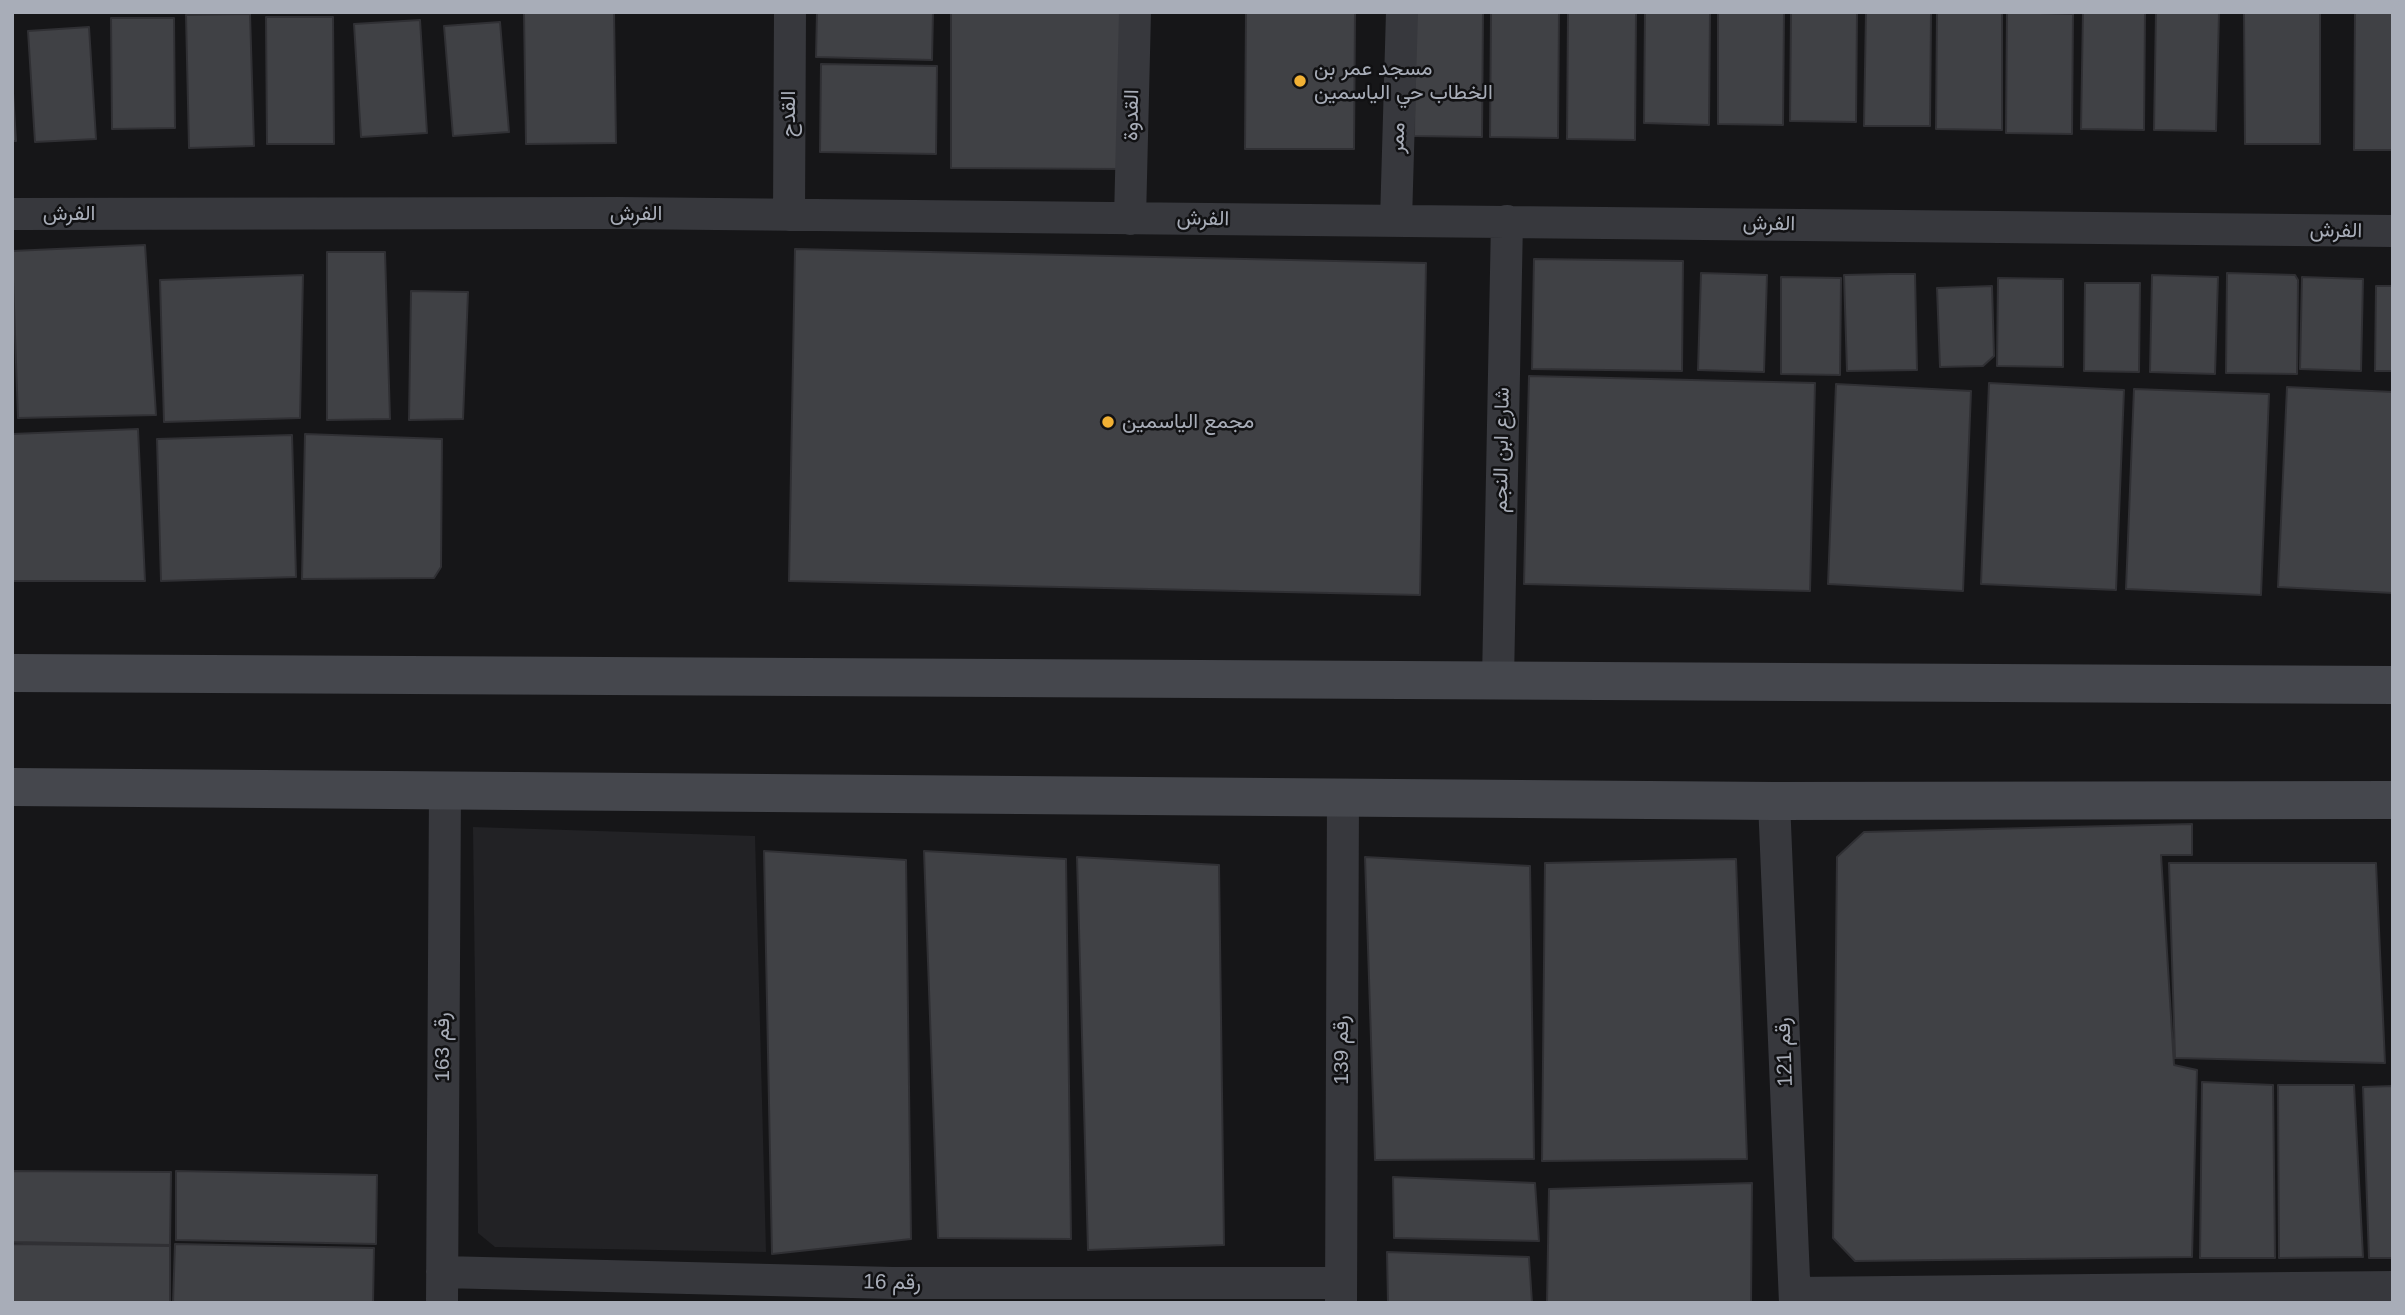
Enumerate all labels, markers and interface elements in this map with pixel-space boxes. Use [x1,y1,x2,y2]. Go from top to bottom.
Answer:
place label: مسجد عمر بن الخطاب حي الياسمين [1314,56,1493,106]
marker: مسجد عمر بن الخطاب حي الياسمين [1292,73,1308,89]
street label: القدوة [1119,89,1145,141]
street label: القدح [776,91,802,137]
street label: ممر [1385,122,1411,154]
street label: الفرش [43,201,95,227]
street label: الفرش [610,201,662,227]
street label: الفرش [1176,206,1230,232]
street label: الفرش [1742,211,1796,237]
street label: الفرش [2309,218,2363,244]
street label: شارع ابن النجم [1488,387,1516,513]
place label: مجمع الياسمين [1122,409,1254,435]
marker: مجمع الياسمين [1100,414,1116,430]
street label: رقم 163 [430,1012,456,1082]
street label: رقم 139 [1329,1015,1355,1085]
street label: رقم 121 [1771,1017,1799,1087]
street label: رقم 16 [863,1270,921,1296]

